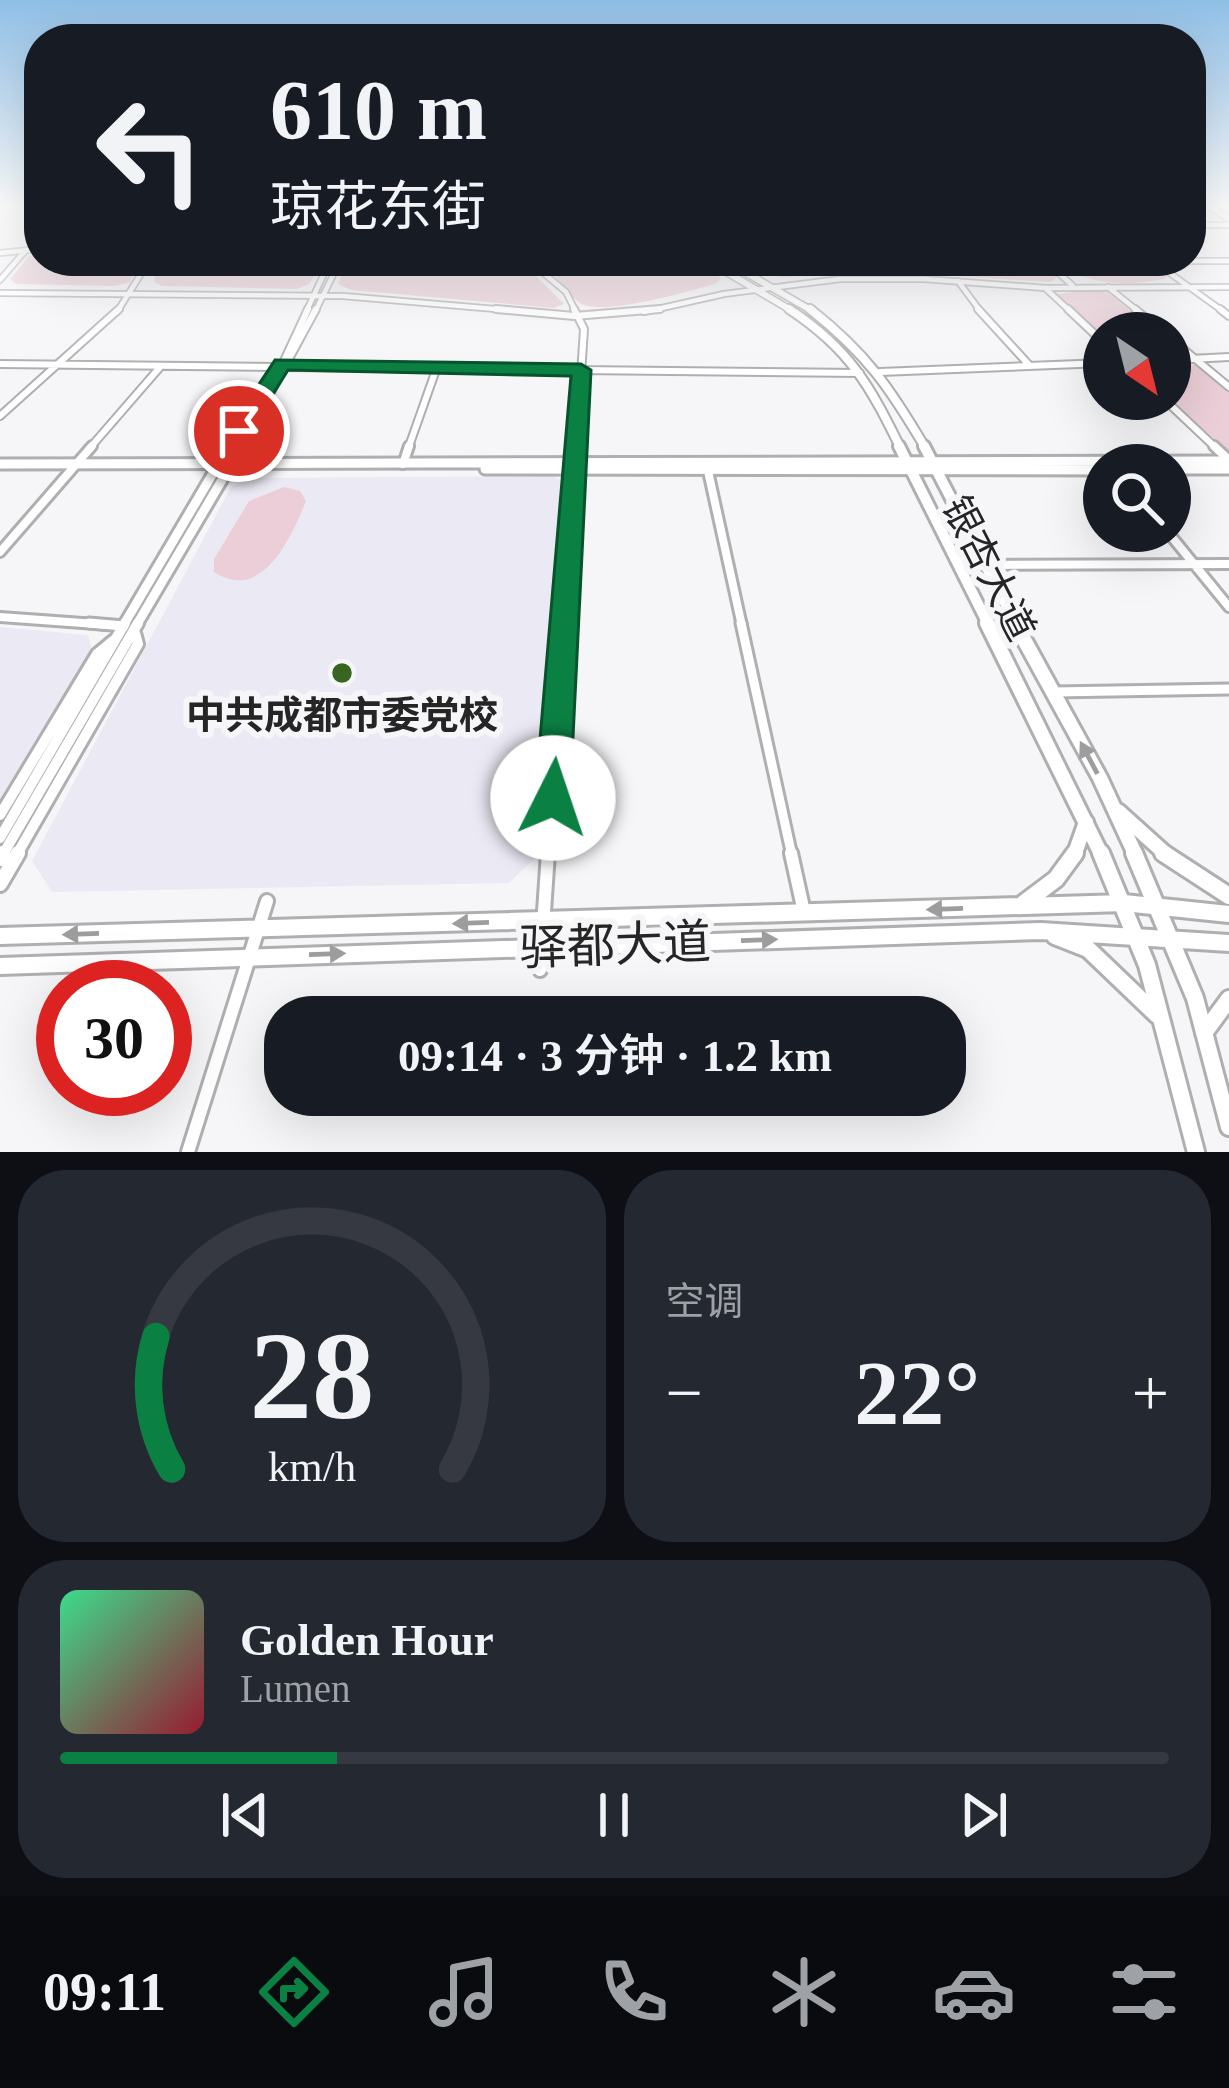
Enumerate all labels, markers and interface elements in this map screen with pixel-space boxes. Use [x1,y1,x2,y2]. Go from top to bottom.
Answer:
text: 610 m [270,64,487,157]
icon: left [72,72,228,228]
text: 琼花东街 [270,177,486,237]
north arrow [1083,312,1191,420]
map controls [1083,312,1191,552]
pin [188,380,290,482]
icon: arrive [206,398,272,464]
button: search [1083,444,1191,552]
street label: 银杏大道 [934,489,1044,647]
marker: 中共成都市委党校 [329,660,355,686]
place label: 中共成都市委党校 [186,694,498,737]
position arrow [490,735,616,861]
one-way arrow [1079,741,1100,776]
one-way arrow [925,899,963,918]
one-way arrow [451,914,489,933]
street label: 驿都大道 [518,915,712,975]
one-way arrow [61,924,99,943]
one-way arrow [741,931,779,950]
one-way arrow [309,945,347,964]
speed limit sign: 30 [36,960,192,1116]
text: 09:14 · 3 分钟 · 1.2 km [398,1031,832,1081]
text: 空调 [666,1280,744,1323]
text: 28 [249,1307,374,1445]
text: 22° [854,1344,980,1443]
text: − [666,1356,703,1429]
text: + [1132,1356,1169,1429]
text: km/h [268,1443,356,1490]
text: Golden Hour [240,1615,494,1665]
text: Lumen [240,1667,350,1710]
icon: previous [212,1782,278,1848]
icon: pause [581,1782,647,1848]
icon: next [951,1782,1017,1848]
icon: directions [252,1950,336,2034]
icon: music [422,1950,506,2034]
icon: phone [592,1950,676,2034]
icon: climate [762,1950,846,2034]
icon: car [932,1950,1016,2034]
icon: filters [1102,1950,1186,2034]
text: 09:11 [43,1962,166,2022]

